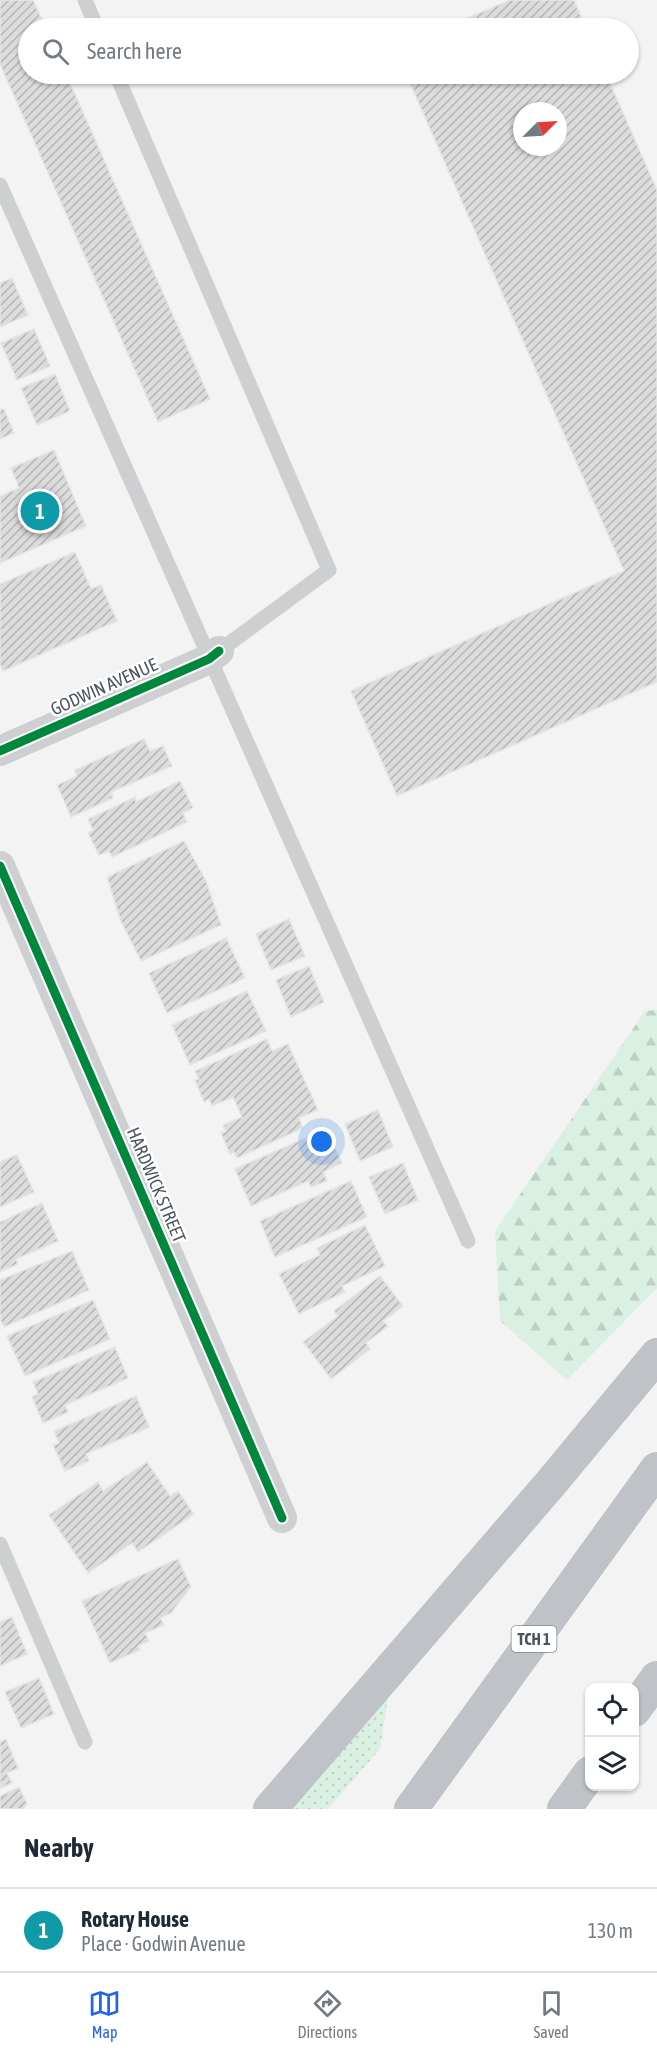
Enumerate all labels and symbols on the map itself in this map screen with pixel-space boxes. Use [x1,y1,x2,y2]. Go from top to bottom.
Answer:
north arrow [513,102,567,156]
pin: 1 [20,488,60,534]
street label: GODWIN AVENUE [47,654,161,719]
street label: HARDWICK STREET [123,1124,190,1246]
your location [307,1127,336,1156]
road number: TCH 1 [512,1626,556,1652]

